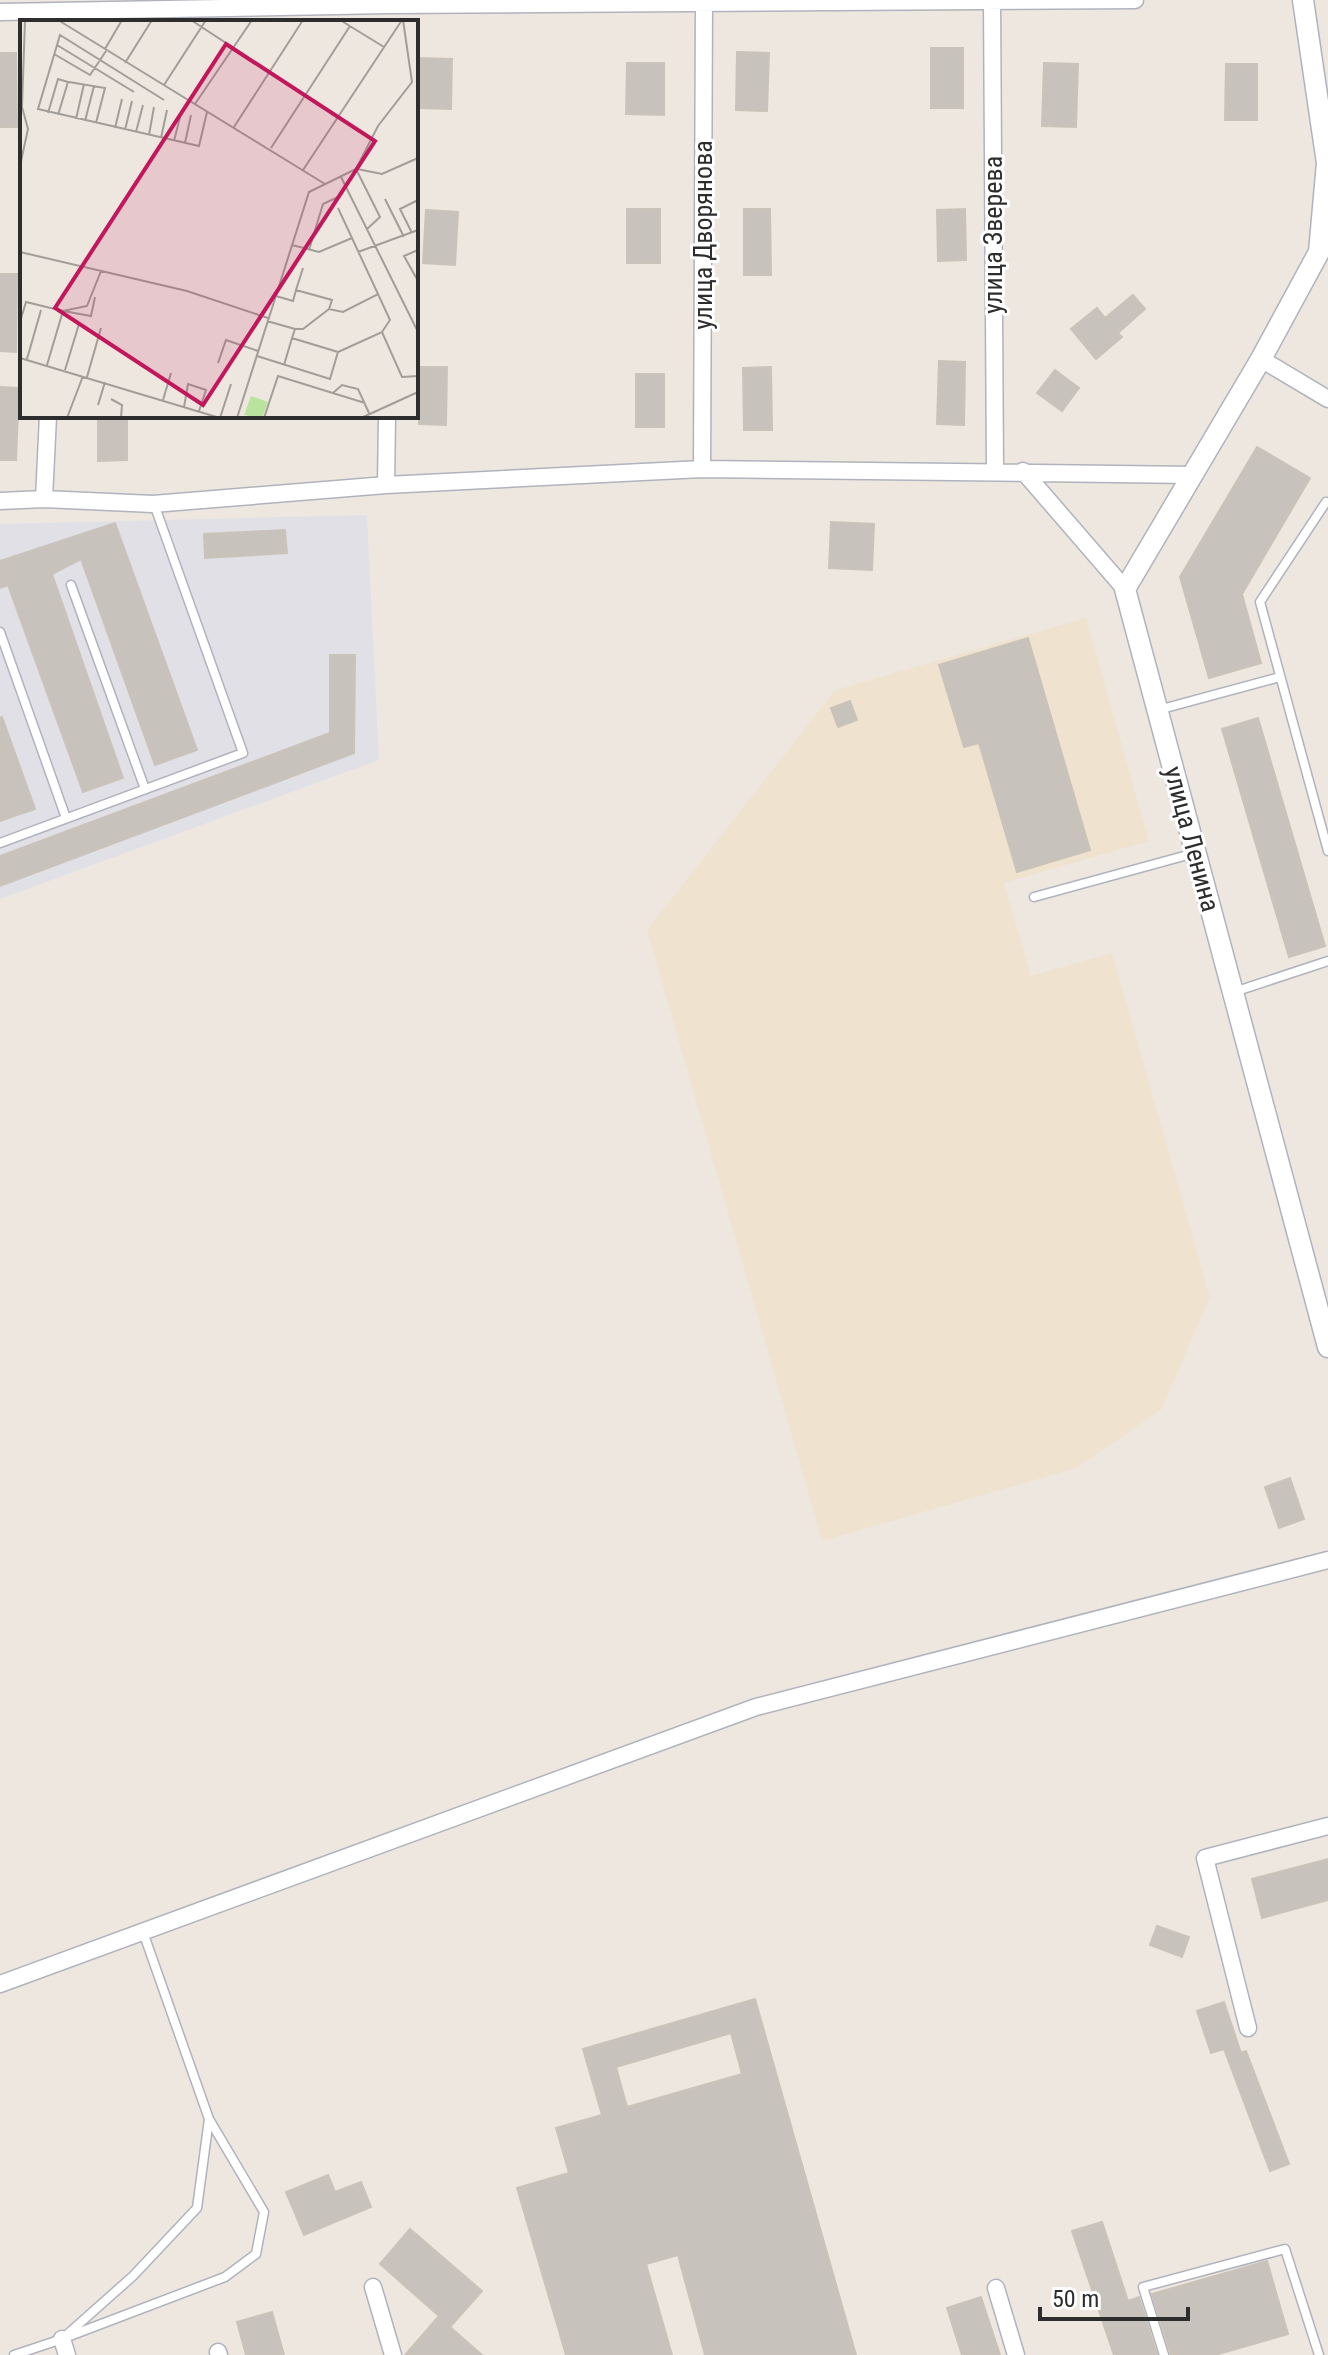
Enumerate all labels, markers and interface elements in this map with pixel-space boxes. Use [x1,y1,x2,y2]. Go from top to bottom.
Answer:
inset map [20,20,418,418]
street label: улица Дворянова [688,140,718,330]
street label: улица Зверева [978,156,1008,314]
street label: улица Ленина [1158,763,1226,915]
scale bar [1040,2271,1188,2321]
text: 50 m [1052,2285,1099,2313]

